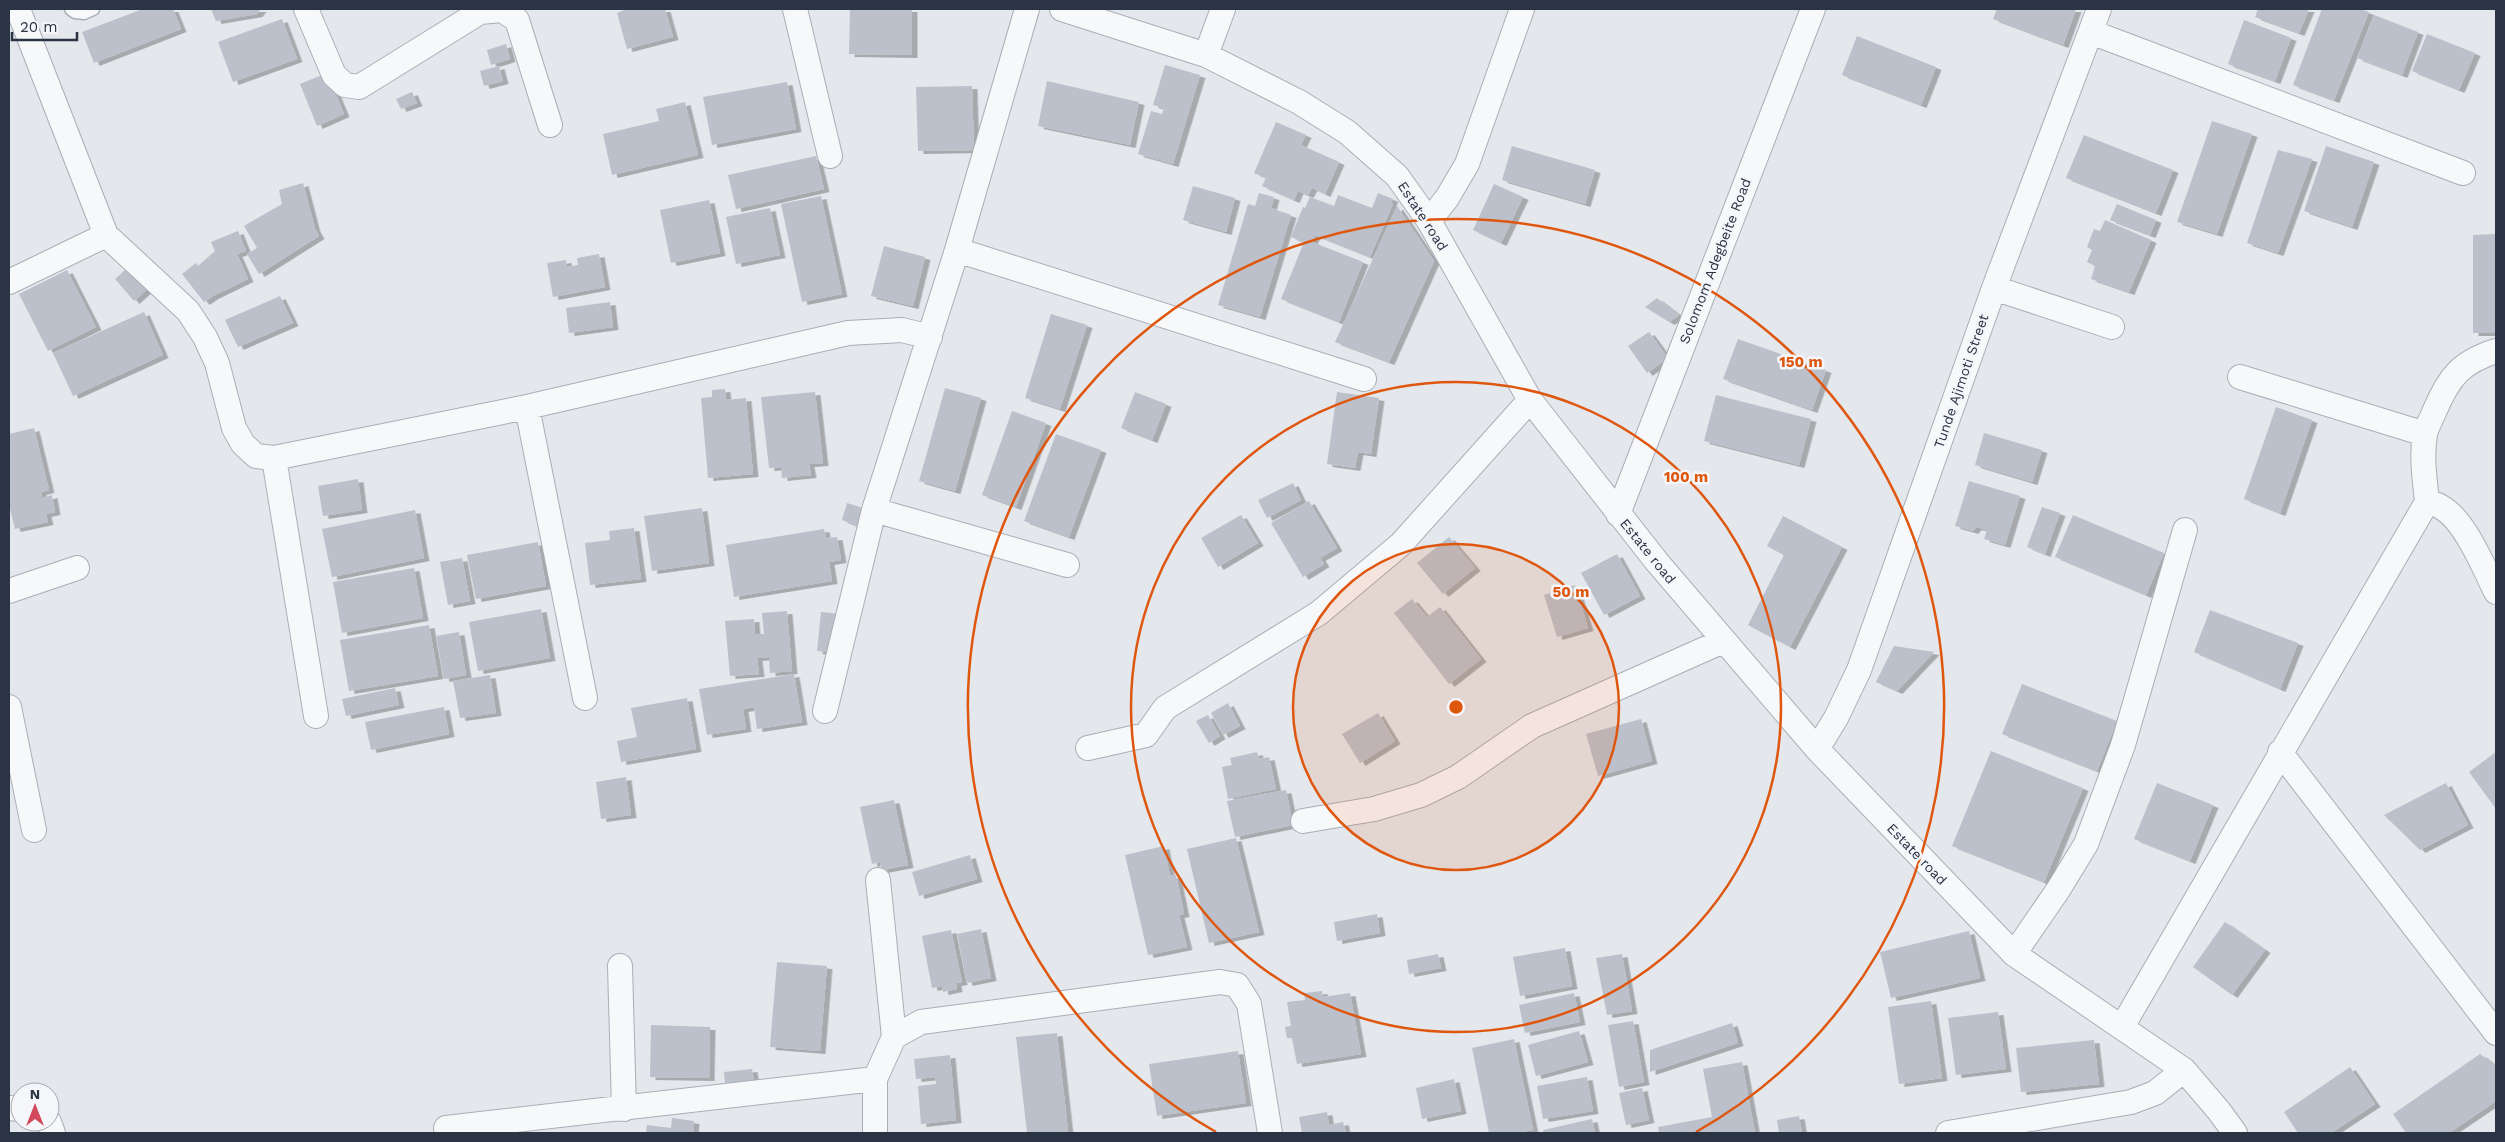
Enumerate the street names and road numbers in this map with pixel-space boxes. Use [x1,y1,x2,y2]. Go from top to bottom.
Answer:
street label: Solomom Adegbeite Road [1676,176,1754,346]
street label: Estate road [1395,178,1451,254]
street label: Tunde Ajimoti Street [1931,312,1992,450]
street label: Estate road [1617,515,1679,587]
street label: Estate road [1884,820,1950,888]

